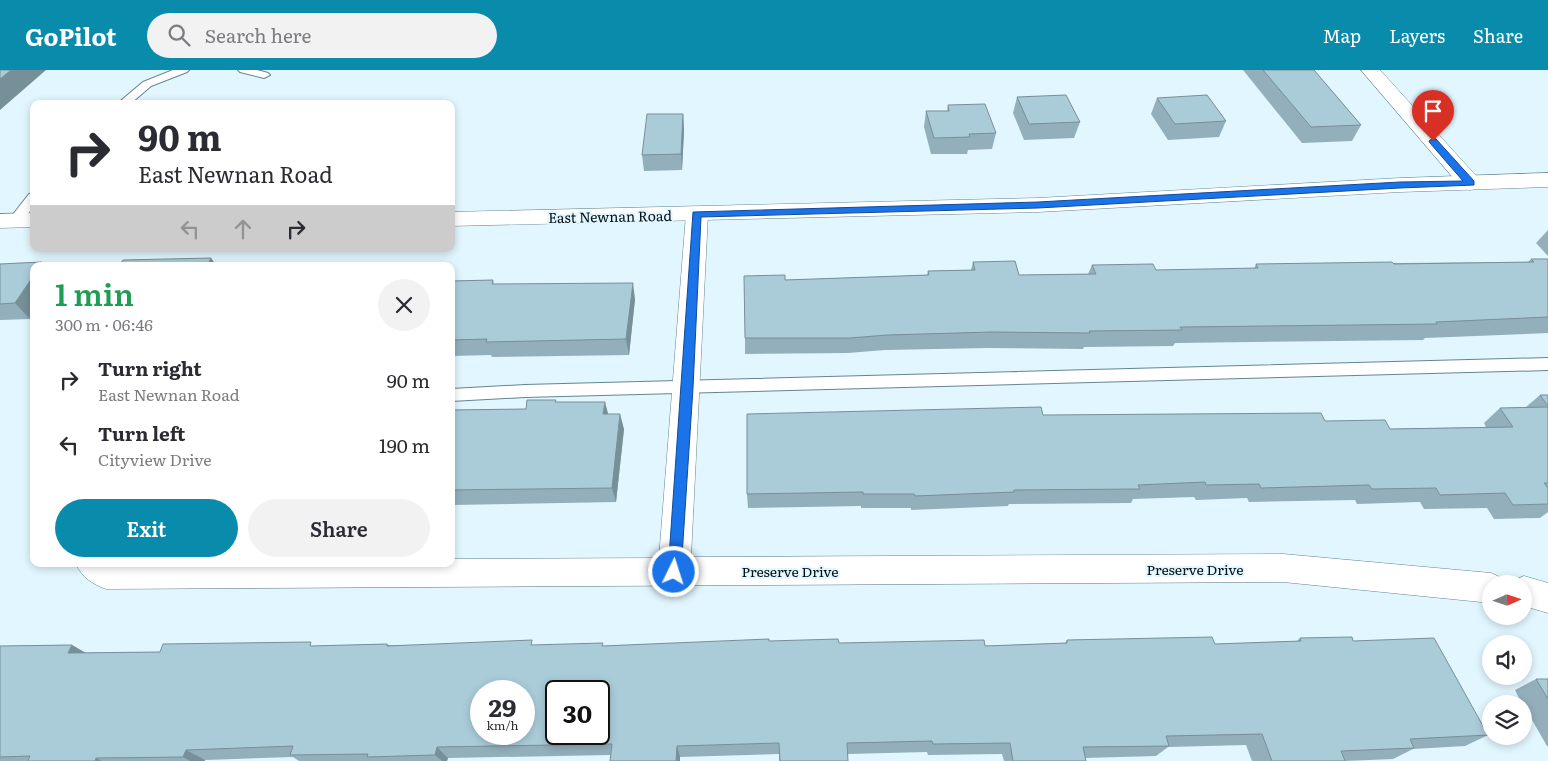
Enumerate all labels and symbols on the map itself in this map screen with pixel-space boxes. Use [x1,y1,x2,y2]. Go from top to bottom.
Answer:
pin [1412,90,1454,141]
street label: East Newnan Road [548,205,673,227]
position arrow [647,545,699,597]
street label: Preserve Drive [1147,559,1243,579]
street label: Preserve Drive [742,561,838,581]
north arrow [1482,575,1532,625]
speed limit sign: 30 [545,680,610,745]

